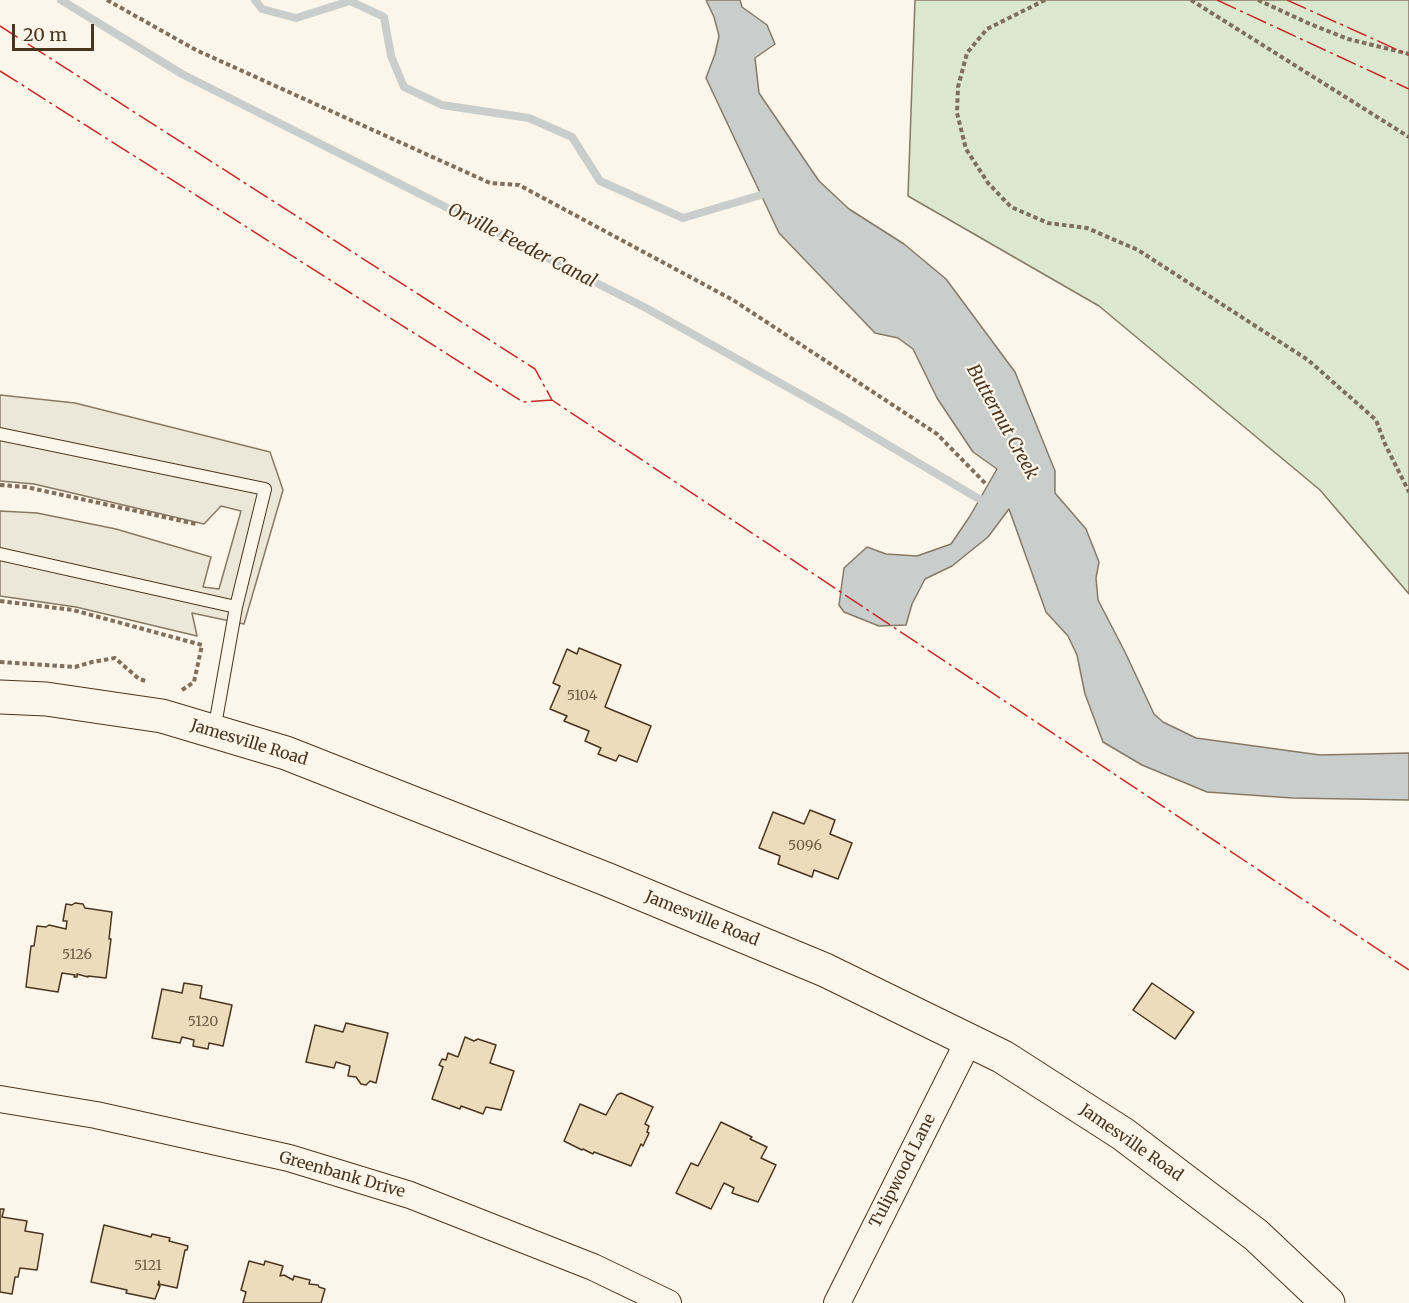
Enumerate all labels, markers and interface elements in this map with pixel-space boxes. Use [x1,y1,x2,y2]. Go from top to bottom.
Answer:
scale bar [15,12,98,50]
text: 20 m [23,23,67,46]
water label: Orville Feeder Canal [444,199,600,293]
water label: Butternut Creek [962,361,1042,483]
house number: 5104 [567,688,597,704]
street label: Jamesville Road [188,716,310,770]
house number: 5096 [788,838,822,854]
street label: Jamesville Road [642,887,762,951]
house number: 5126 [62,947,92,963]
house number: 5120 [188,1014,218,1030]
street label: Jamesville Road [1076,1100,1186,1186]
street label: Tulipwood Lane [866,1111,940,1231]
street label: Greenbank Drive [277,1148,407,1202]
house number: 5121 [134,1258,162,1274]

